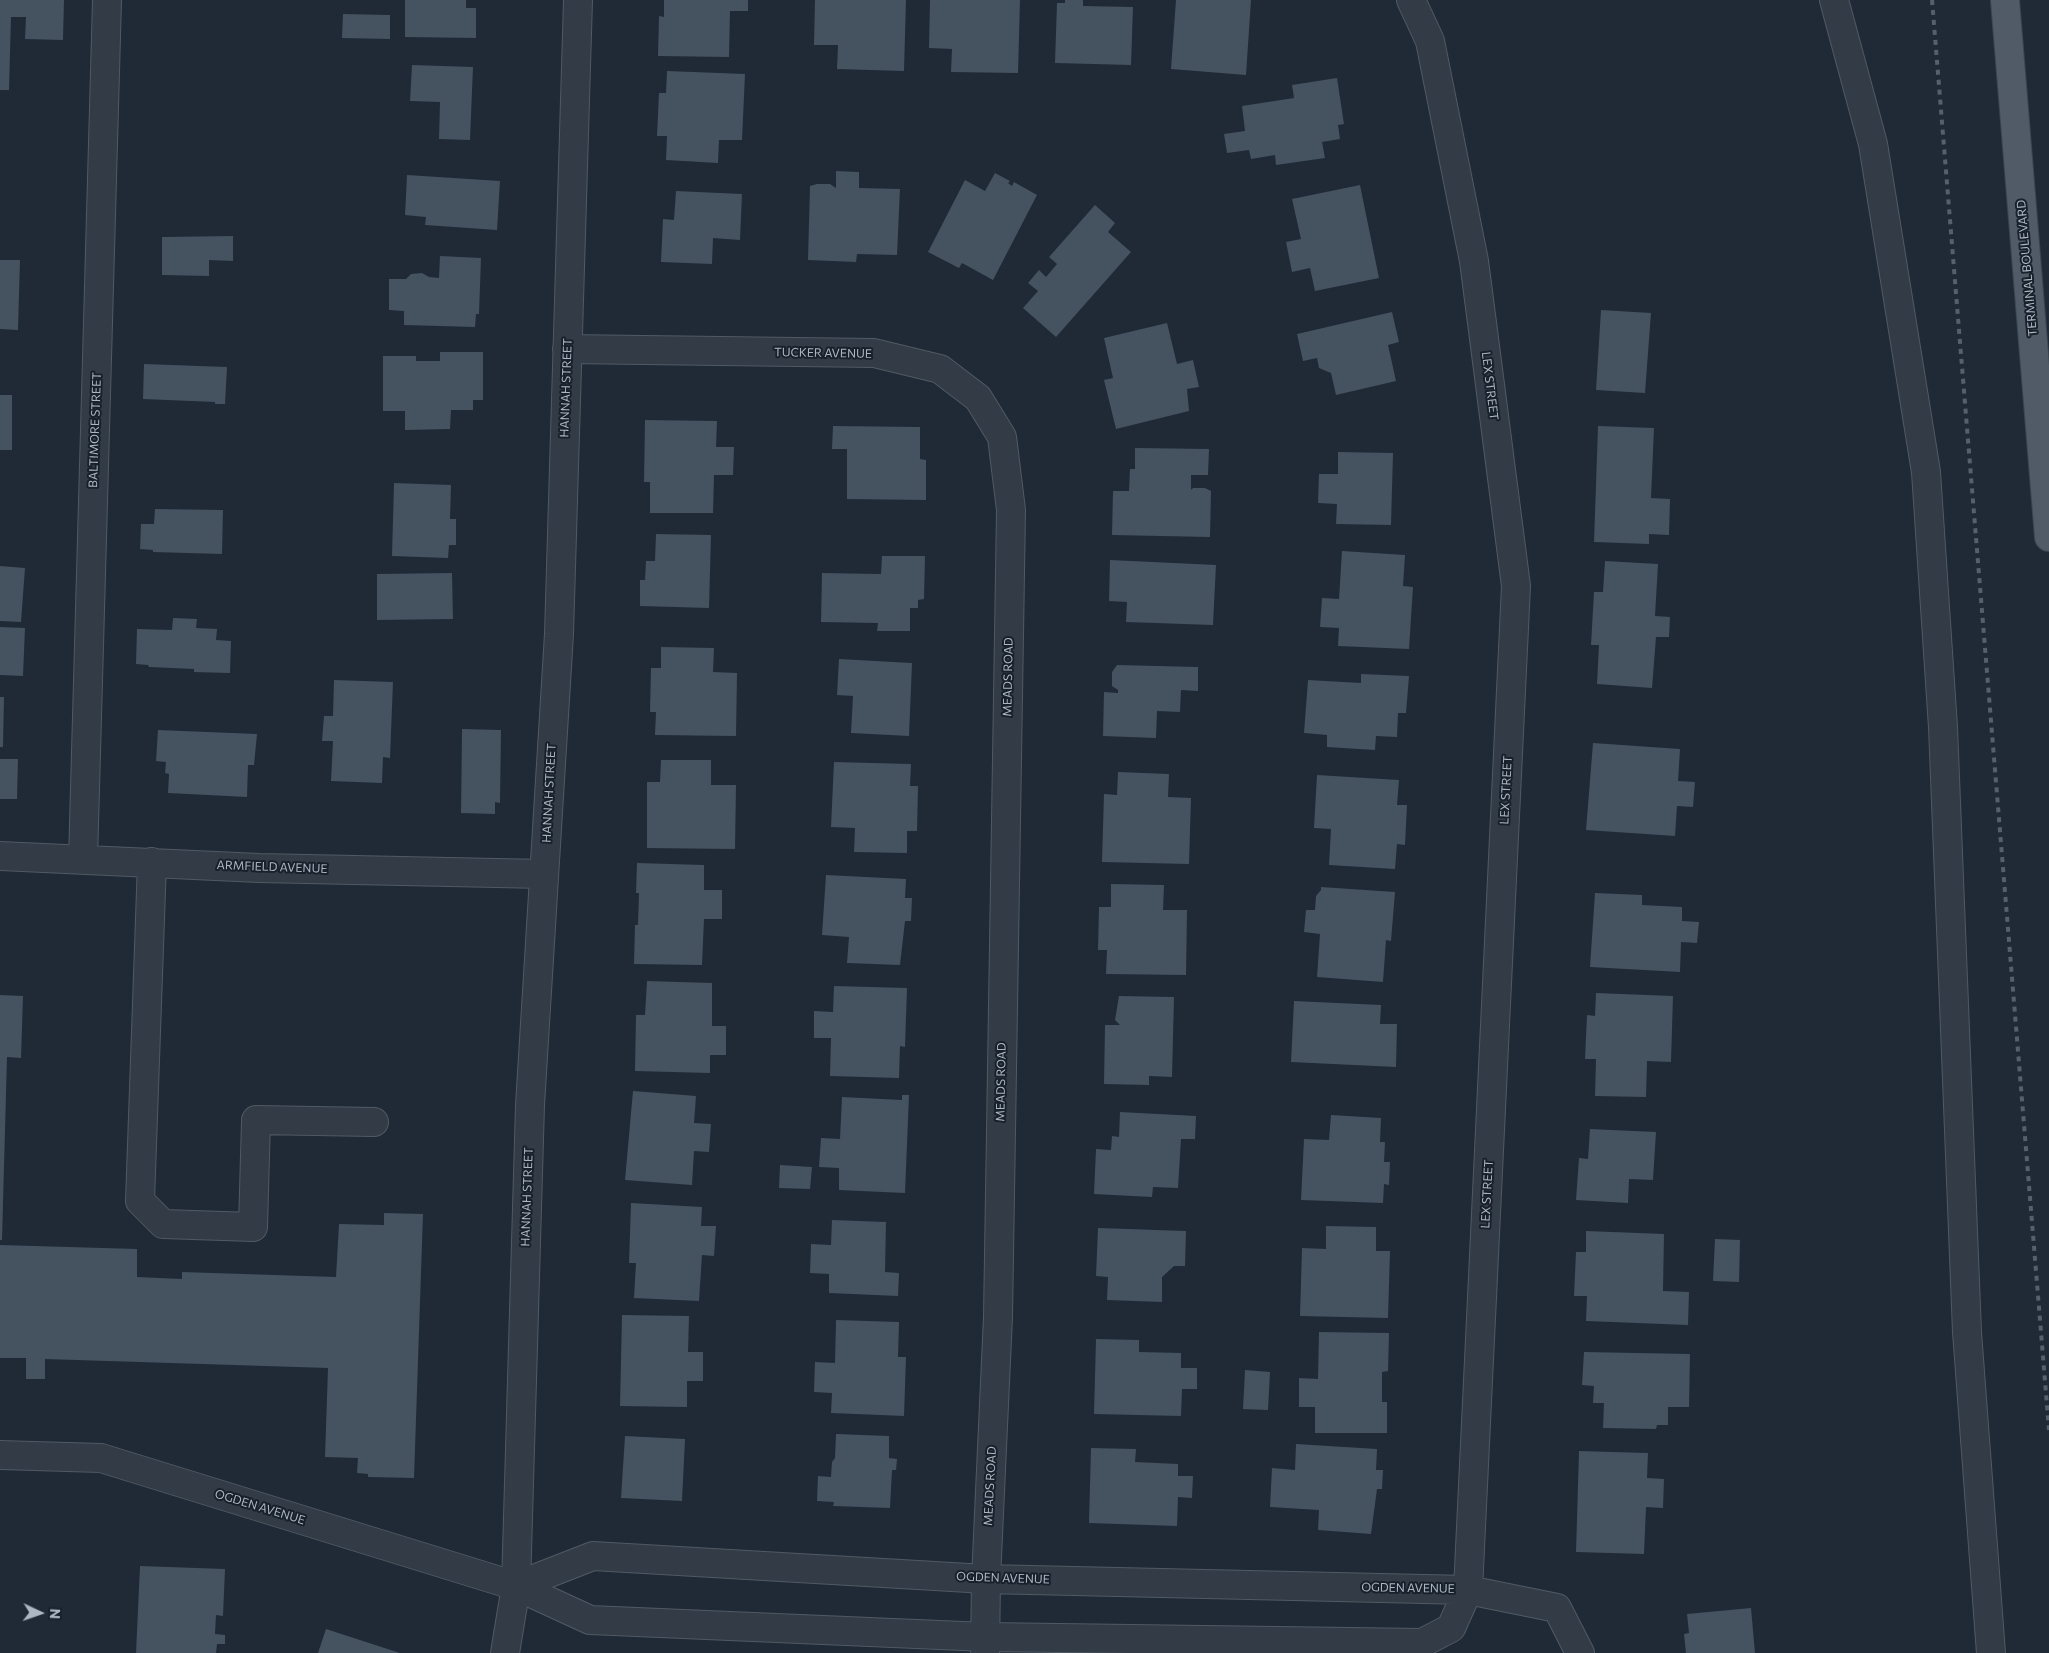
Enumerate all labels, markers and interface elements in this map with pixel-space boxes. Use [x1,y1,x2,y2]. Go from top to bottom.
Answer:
street label: TERMINAL BOULEVARD [2014,199,2040,337]
street label: HANNAH STREET [557,338,575,438]
street label: TUCKER AVENUE [774,345,872,361]
street label: LEX STREET [1479,351,1501,421]
street label: BALTIMORE STREET [86,372,104,488]
street label: MEADS ROAD [1000,637,1016,717]
street label: HANNAH STREET [539,743,559,843]
street label: LEX STREET [1497,755,1515,825]
street label: ARMFIELD AVENUE [216,858,328,876]
street label: MEADS ROAD [993,1042,1009,1122]
street label: HANNAH STREET [518,1147,536,1247]
street label: LEX STREET [1478,1159,1496,1229]
street label: MEADS ROAD [981,1446,999,1526]
street label: OGDEN AVENUE [213,1486,307,1528]
street label: OGDEN AVENUE [956,1569,1050,1587]
street label: OGDEN AVENUE [1361,1580,1455,1596]
north arrow [15,1588,65,1638]
text: N [47,1608,64,1619]

